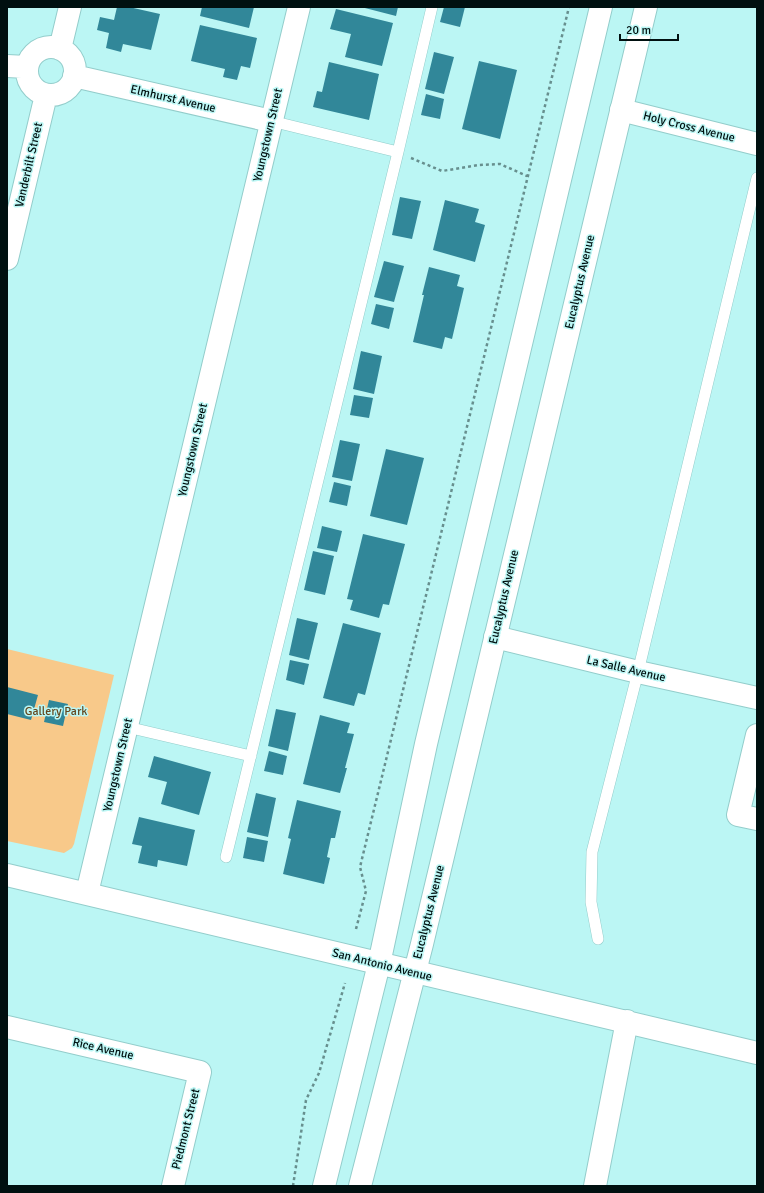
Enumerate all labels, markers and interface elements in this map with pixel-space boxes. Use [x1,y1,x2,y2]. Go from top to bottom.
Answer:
scale bar [620,16,678,42]
text: 20 m [626,23,651,38]
street label: Elmhurst Avenue [129,82,217,116]
street label: Youngstown Street [250,87,286,183]
street label: Holy Cross Avenue [641,108,737,146]
street label: Vanderbilt Street [12,121,46,209]
street label: Eucalyptus Avenue [562,233,598,331]
street label: Youngstown Street [175,402,211,498]
street label: Eucalyptus Avenue [486,548,522,646]
street label: La Salle Avenue [585,653,667,685]
park label: Gallery Park [25,704,87,719]
street label: Youngstown Street [100,717,136,813]
street label: Eucalyptus Avenue [410,863,448,961]
street label: San Antonio Avenue [331,945,433,985]
street label: Rice Avenue [71,1035,135,1063]
street label: Piedmont Street [169,1087,203,1171]

